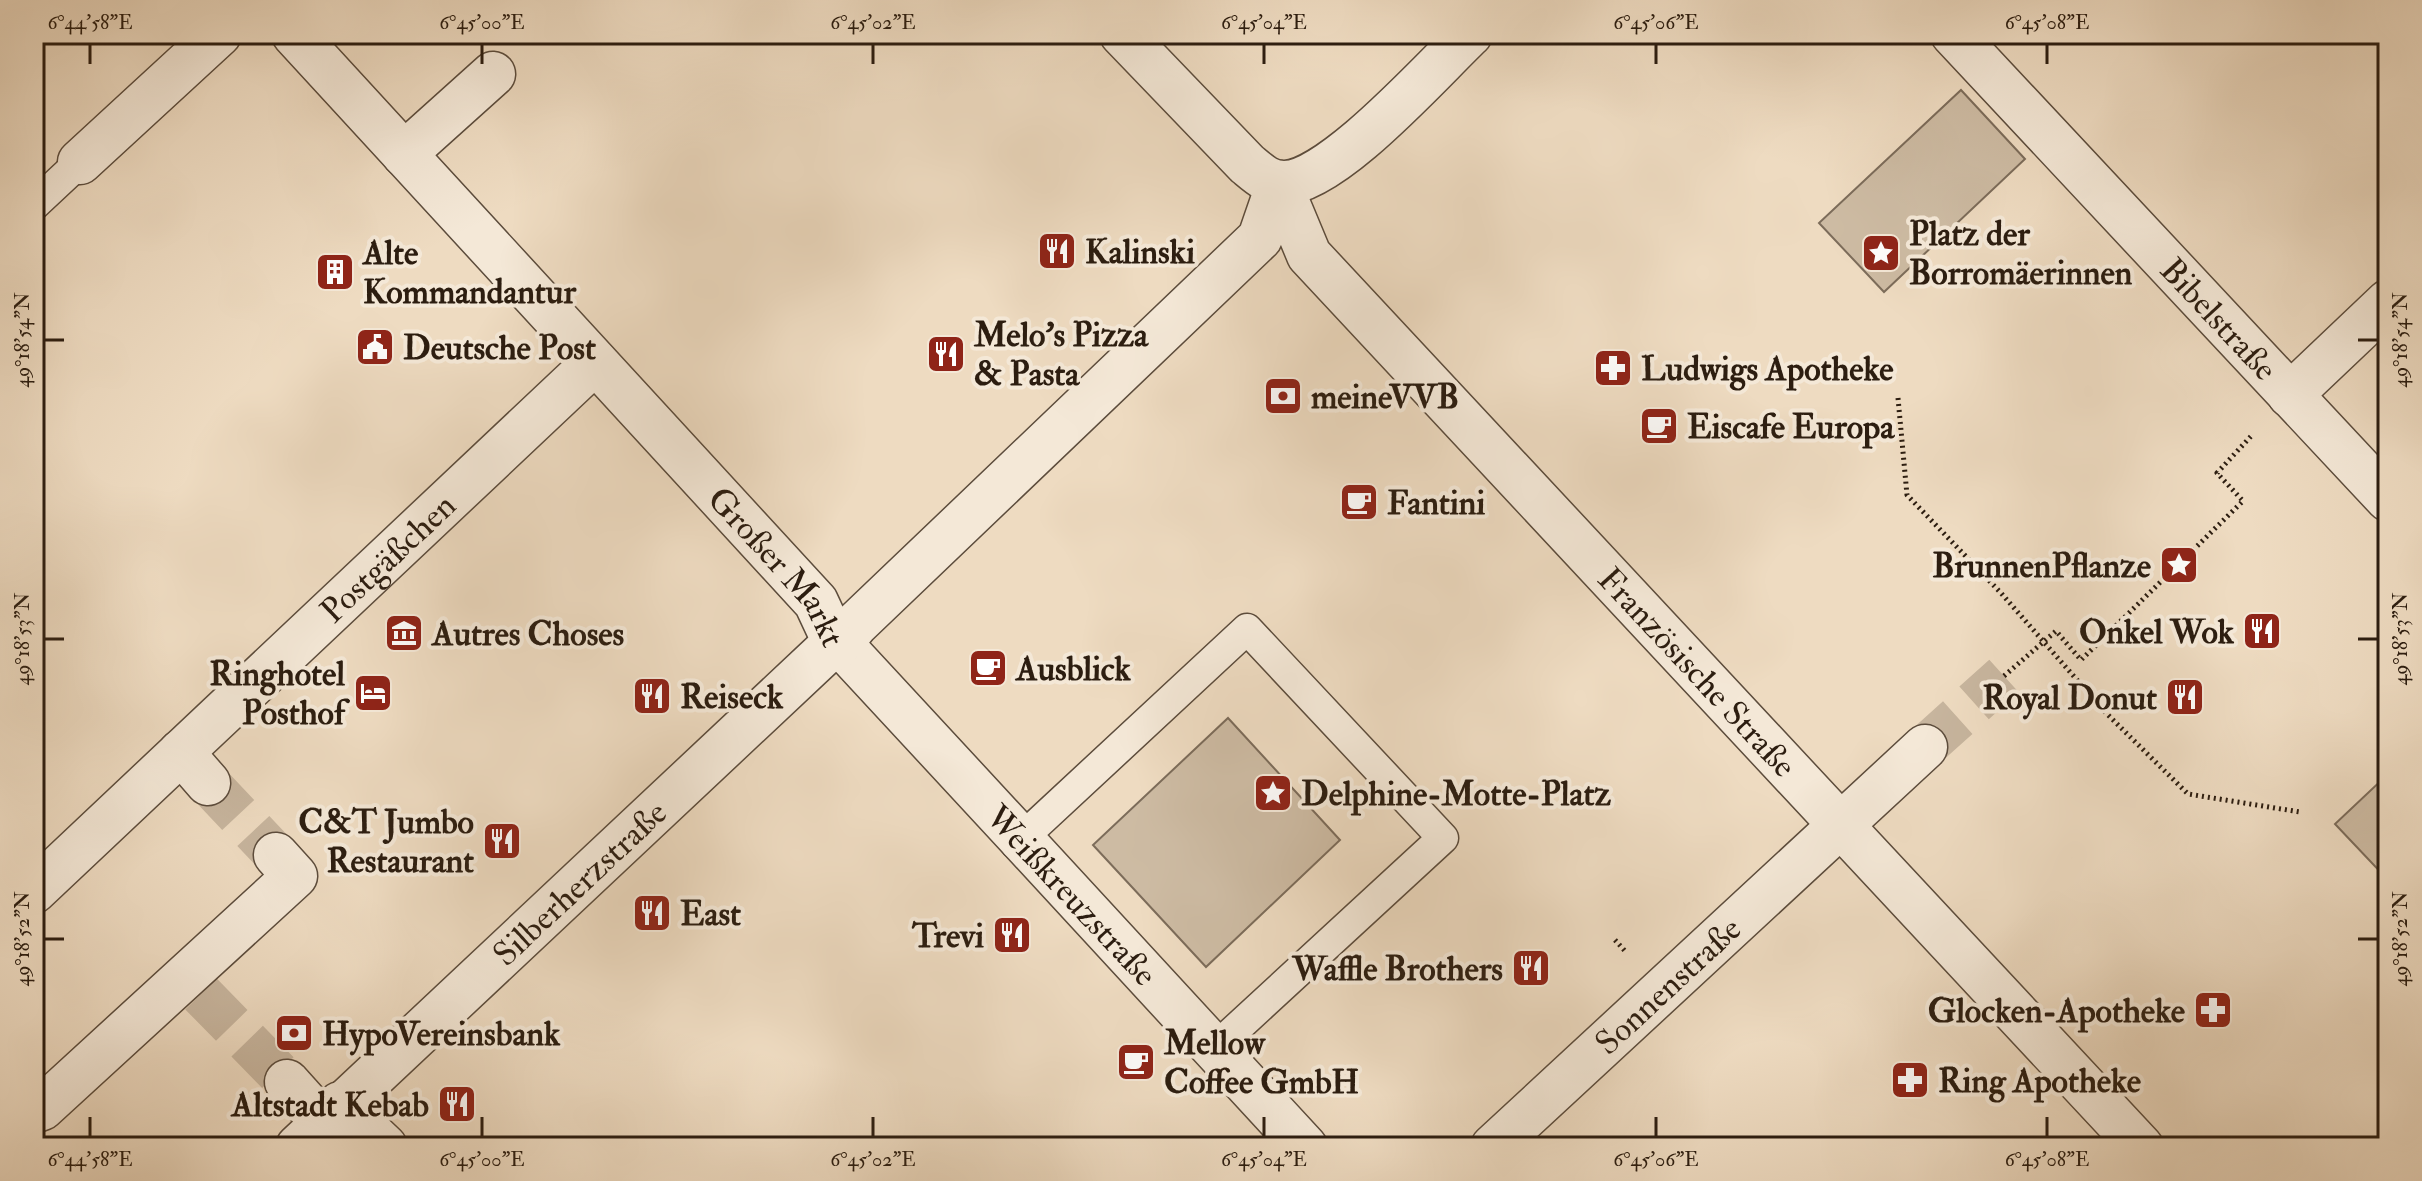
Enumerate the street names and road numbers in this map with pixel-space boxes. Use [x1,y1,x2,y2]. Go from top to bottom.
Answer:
street label: Bibelstraße [2151,249,2286,390]
street label: Großer Markt [698,478,854,654]
street label: Postgäßchen [312,485,465,633]
street label: Französische Straße [1588,559,1805,787]
street label: Silberherzstraße [484,792,676,976]
street label: Weißkreuzstraße [975,796,1166,996]
street label: Sonnenstraße [1587,908,1751,1065]

